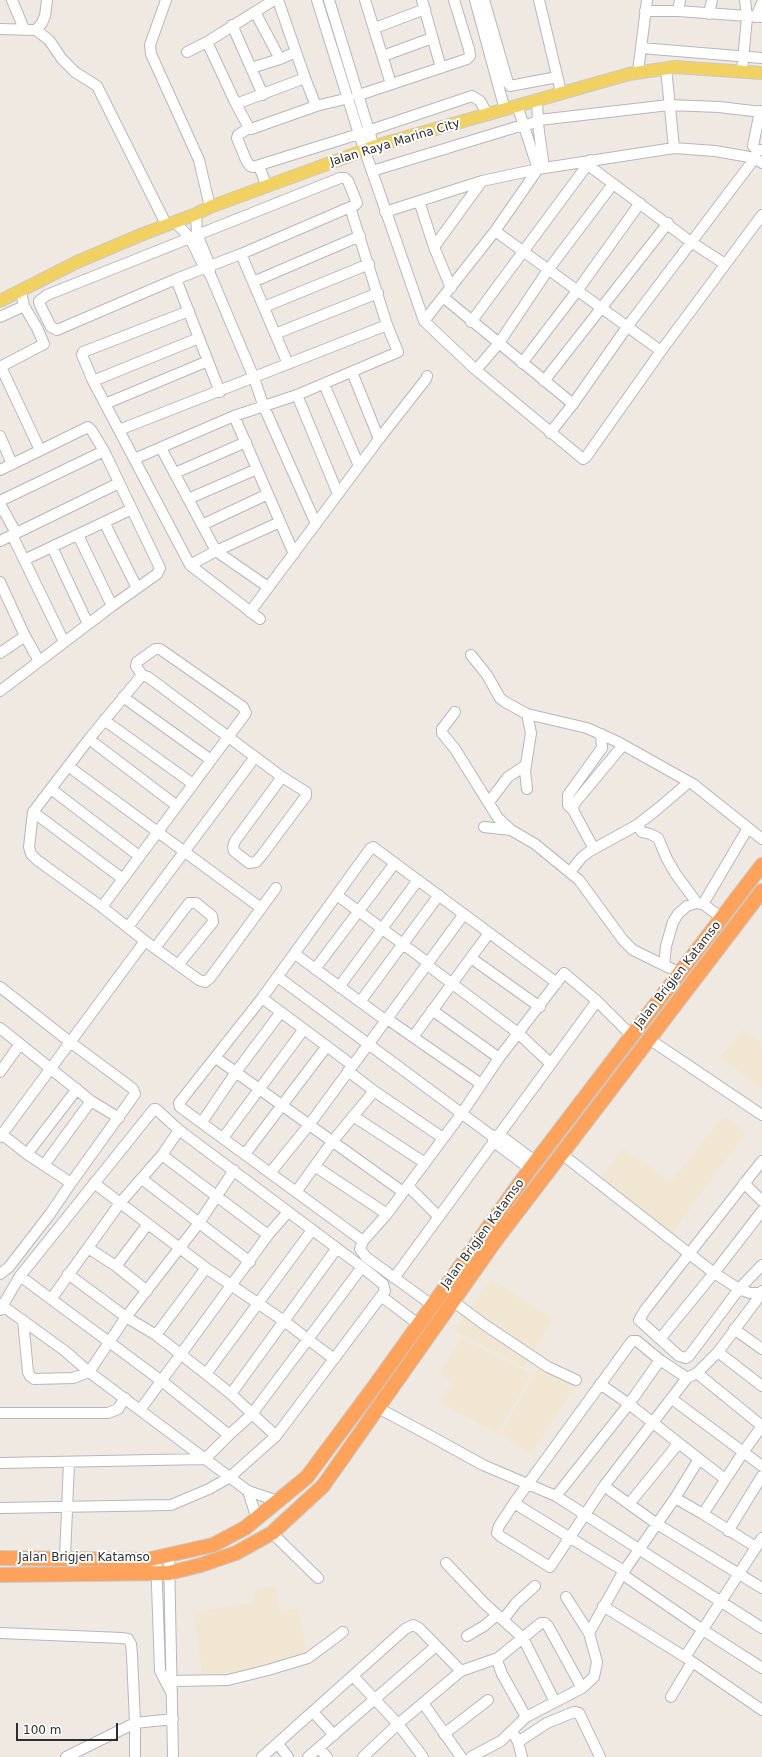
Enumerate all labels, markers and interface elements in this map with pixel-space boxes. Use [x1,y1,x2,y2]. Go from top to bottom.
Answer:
street label: Jalan Raya Marina City [328,116,462,170]
street label: Jalan Brigjen Katamso [632,919,724,1031]
street label: Jalan Brigjen Katamso [438,1177,528,1291]
street label: Jalan Brigjen Katamso [18,1551,150,1565]
scale bar [18,1715,120,1741]
text: 100 m [23,1723,61,1737]

